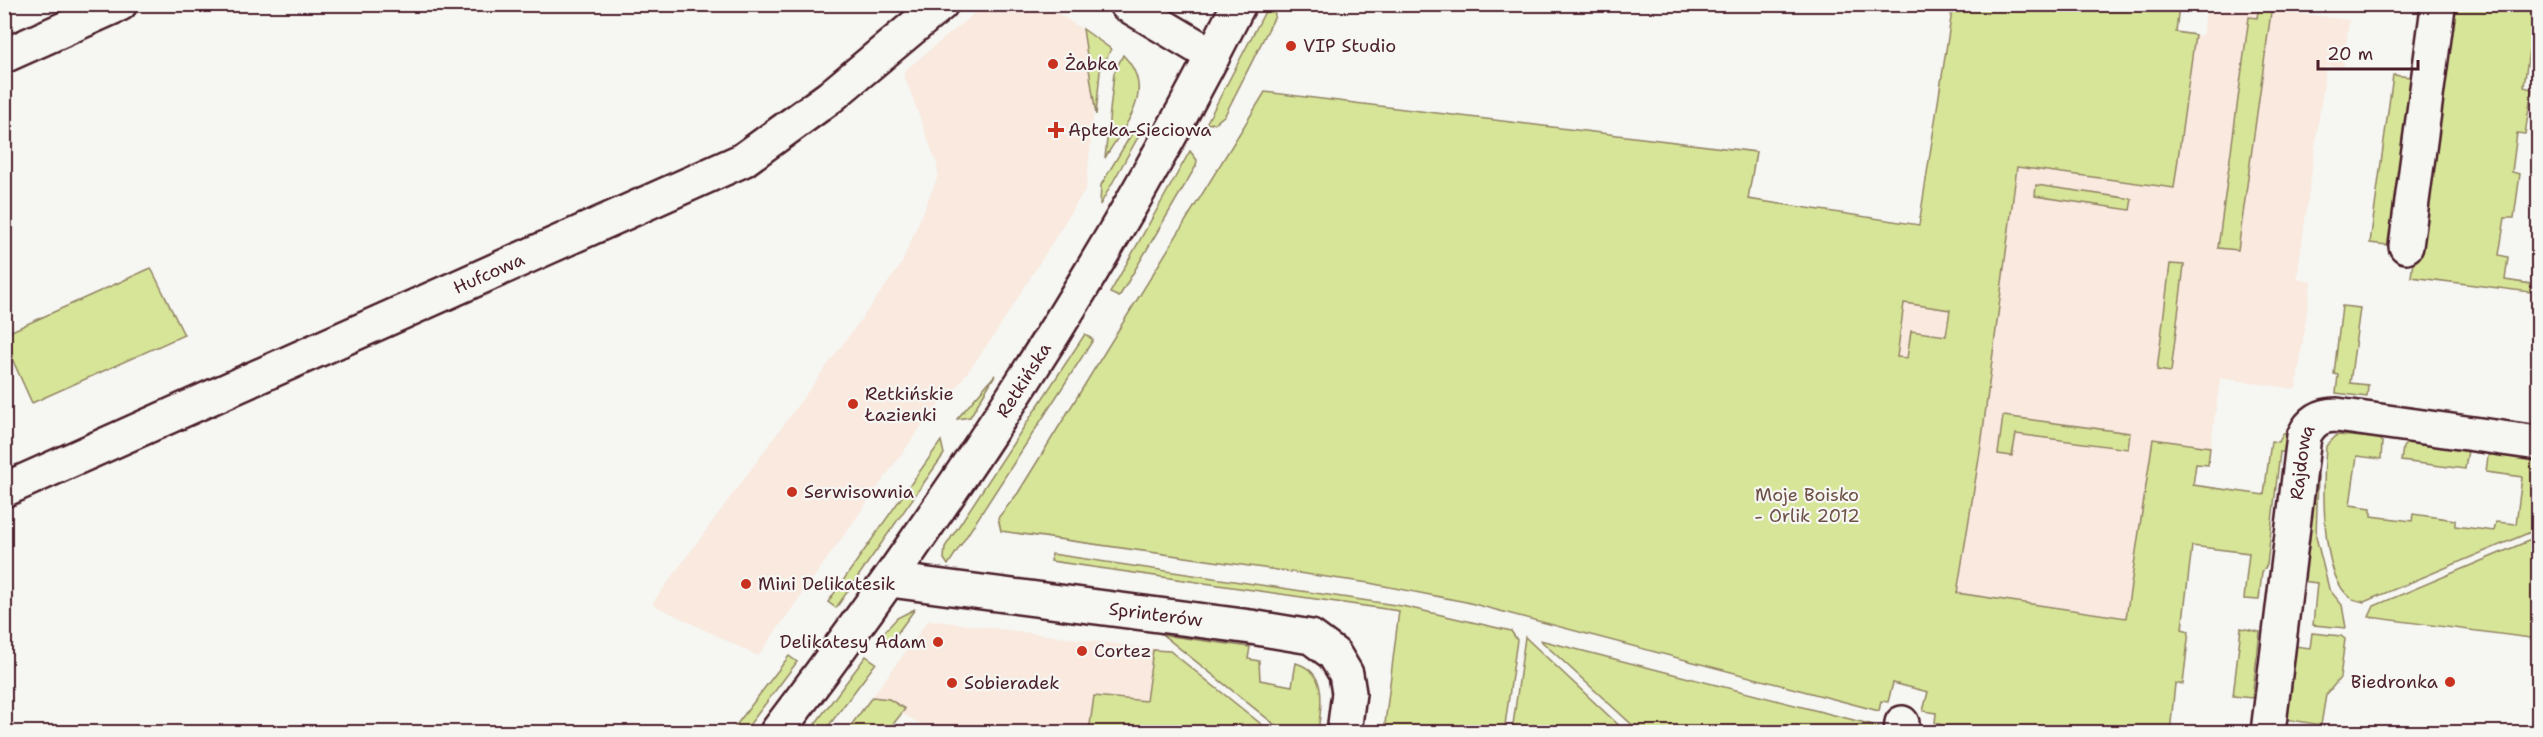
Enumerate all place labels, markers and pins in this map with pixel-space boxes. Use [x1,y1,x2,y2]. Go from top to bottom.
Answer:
place label: VIP Studio [1303,34,1396,58]
marker: VIP Studio [1284,39,1298,53]
place label: Żabka [1065,52,1118,76]
marker: Żabka [1046,57,1060,71]
place label: Apteka-Sieciowa [1068,118,1212,142]
marker: Apteka-Sieciowa [1049,123,1063,137]
place label: Retkińskie Łazienki [864,382,954,427]
marker: Retkińskie Łazienki [846,397,860,411]
place label: Serwisownia [804,480,914,504]
marker: Serwisownia [785,485,799,499]
place label: Mini Delikatesik [758,572,896,596]
marker: Mini Delikatesik [739,577,753,591]
place label: Delikatesy Adam [780,630,926,654]
marker: Delikatesy Adam [931,635,945,649]
place label: Cortez [1094,639,1151,663]
marker: Cortez [1075,644,1089,658]
place label: Biedronka [2351,670,2438,694]
place label: Sobieradek [964,671,1060,695]
marker: Biedronka [2443,675,2457,689]
marker: Sobieradek [945,676,959,690]

